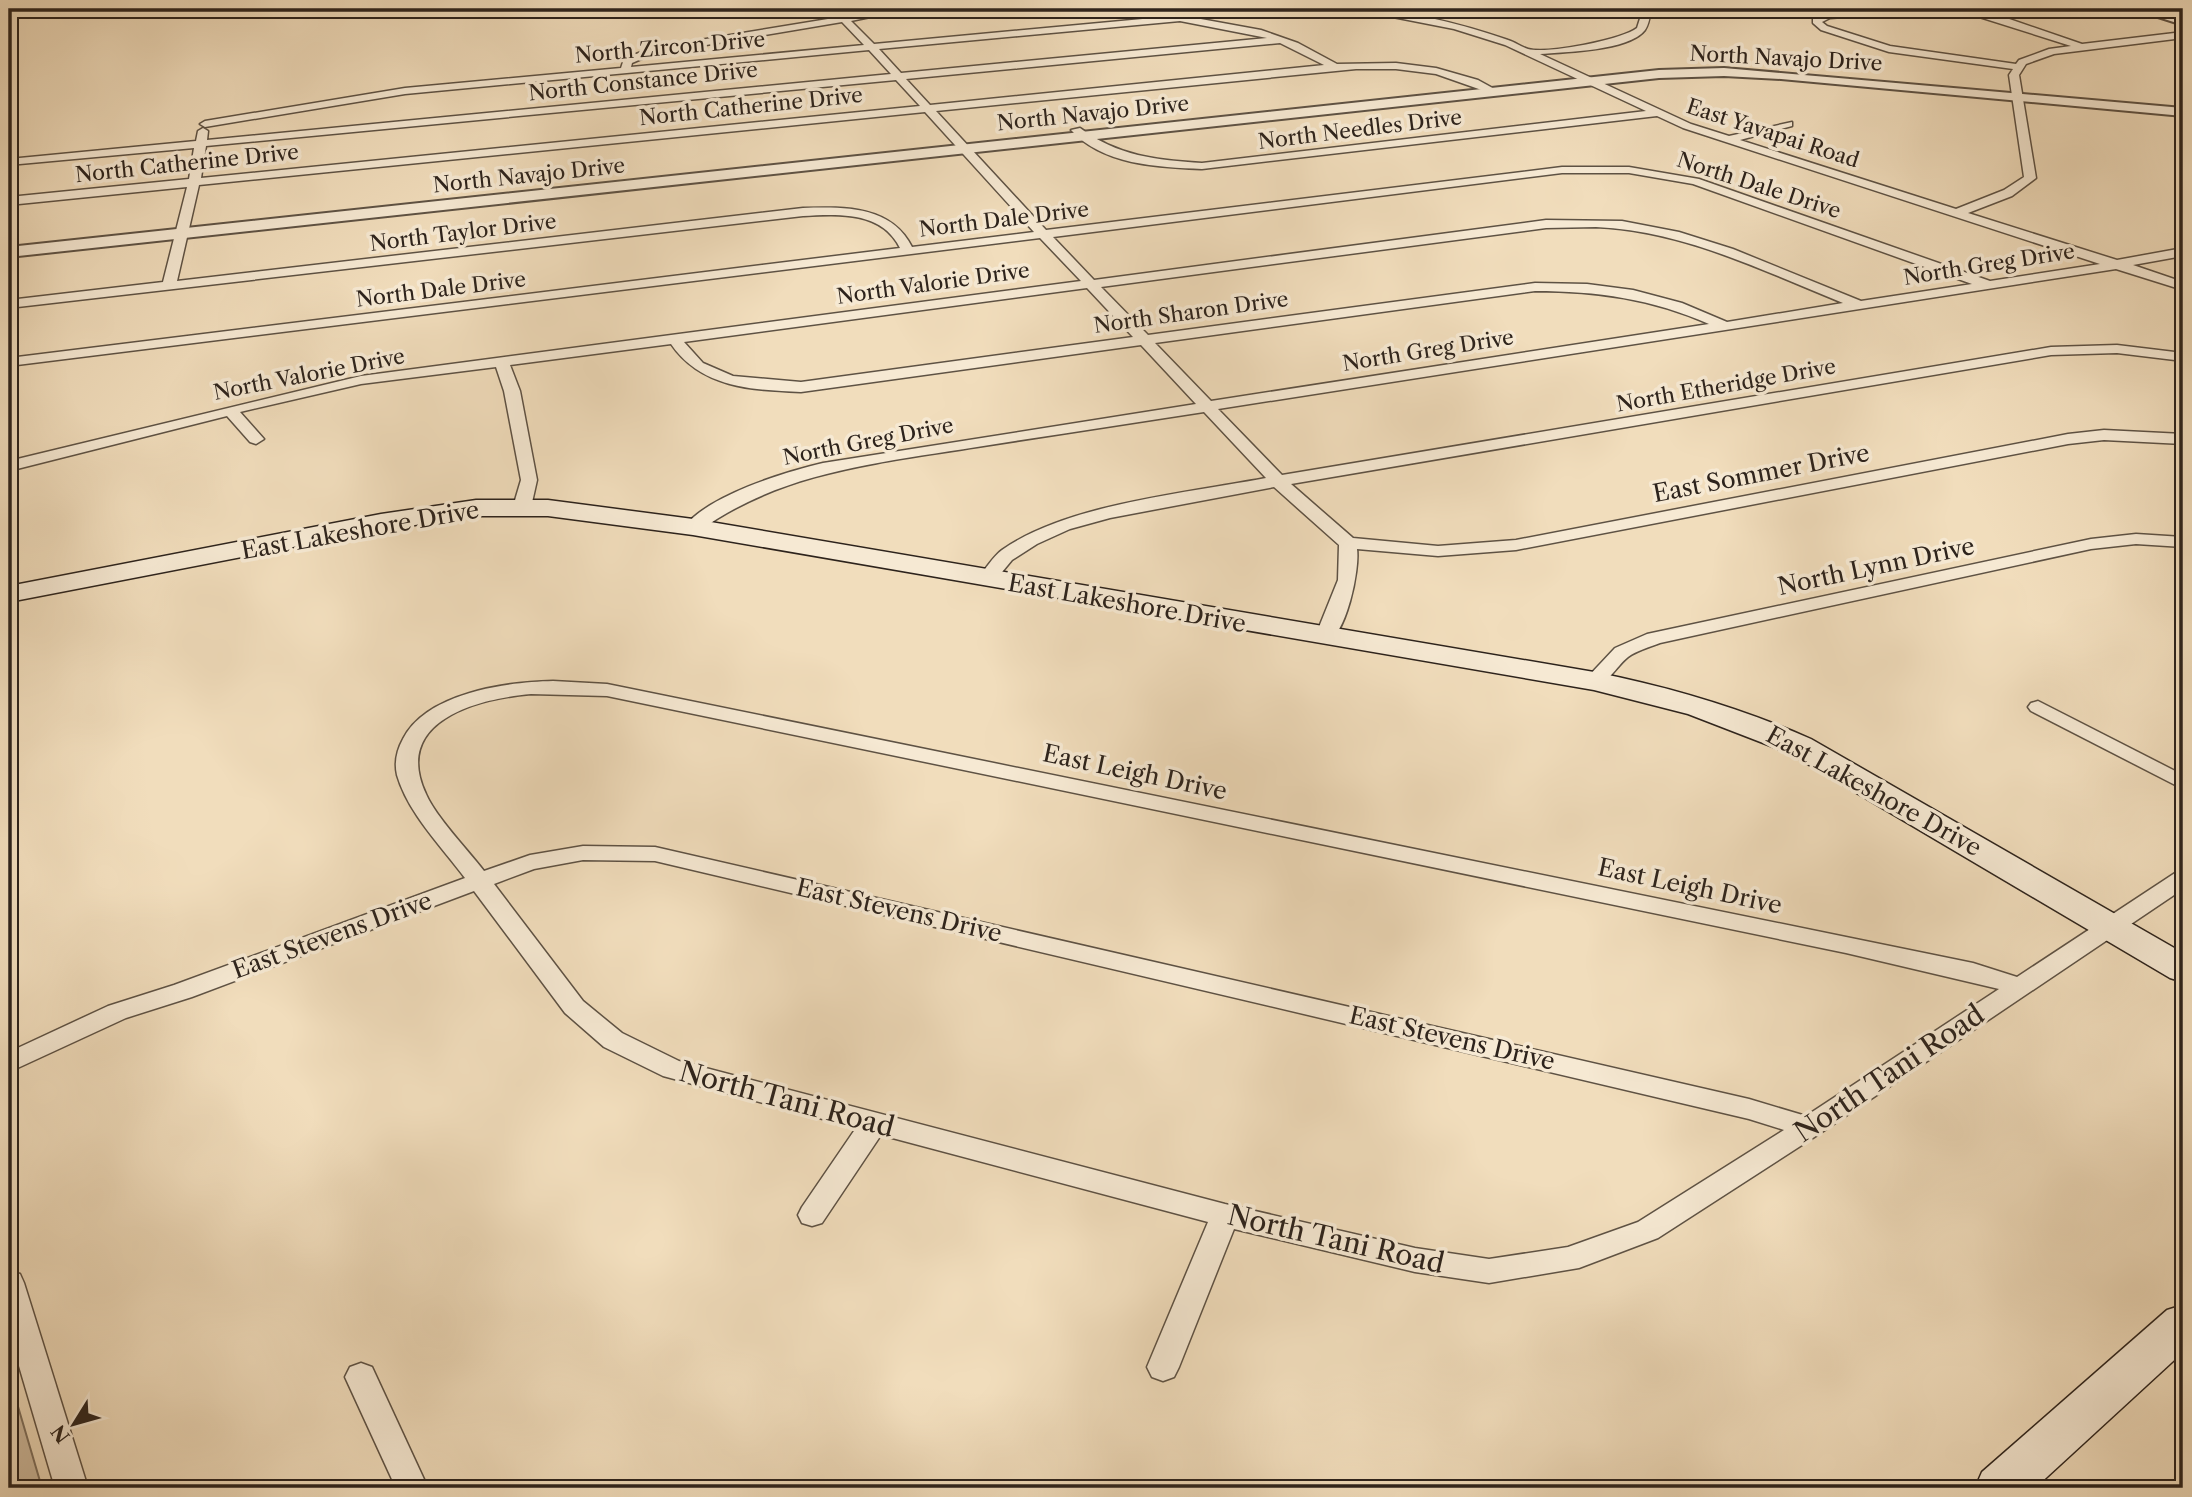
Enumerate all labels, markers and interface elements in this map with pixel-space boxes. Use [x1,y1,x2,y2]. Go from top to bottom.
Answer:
street label: North Zircon Drive [574,26,766,68]
street label: North Navajo Drive [1689,40,1883,76]
street label: North Constance Drive [527,57,759,105]
street label: North Catherine Drive [638,82,864,130]
street label: North Navajo Drive [996,90,1190,136]
street label: East Yavapai Road [1684,93,1863,173]
street label: North Needles Drive [1257,104,1463,154]
street label: North Catherine Drive [74,139,300,187]
street label: North Dale Drive [1674,147,1844,223]
street label: North Navajo Drive [432,152,626,198]
street label: North Dale Drive [918,196,1090,242]
street label: North Taylor Drive [368,208,558,256]
street label: North Greg Drive [1902,238,2076,290]
street label: North Valorie Drive [835,257,1031,309]
street label: North Dale Drive [355,266,527,312]
street label: North Sharon Drive [1092,286,1290,338]
street label: North Greg Drive [1341,324,1515,376]
street label: North Valorie Drive [211,343,407,405]
street label: North Etheridge Drive [1614,353,1838,417]
street label: North Greg Drive [781,412,955,470]
street label: East Sommer Drive [1650,438,1872,508]
street label: East Lakeshore Drive [239,495,481,565]
street label: North Lynn Drive [1775,531,1977,601]
street label: East Lakeshore Drive [1006,568,1248,638]
street label: East Lakeshore Drive [1761,720,1987,862]
street label: East Leigh Drive [1040,738,1230,806]
street label: East Leigh Drive [1595,852,1785,920]
street label: East Stevens Drive [793,872,1005,948]
street label: East Stevens Drive [228,885,436,985]
street label: North Tani Road [1788,997,1990,1149]
street label: East Stevens Drive [1346,1000,1558,1076]
street label: North Tani Road [676,1054,898,1144]
street label: North Tani Road [1224,1198,1448,1280]
north arrow [38,1388,108,1458]
text: N [47,1420,75,1447]

